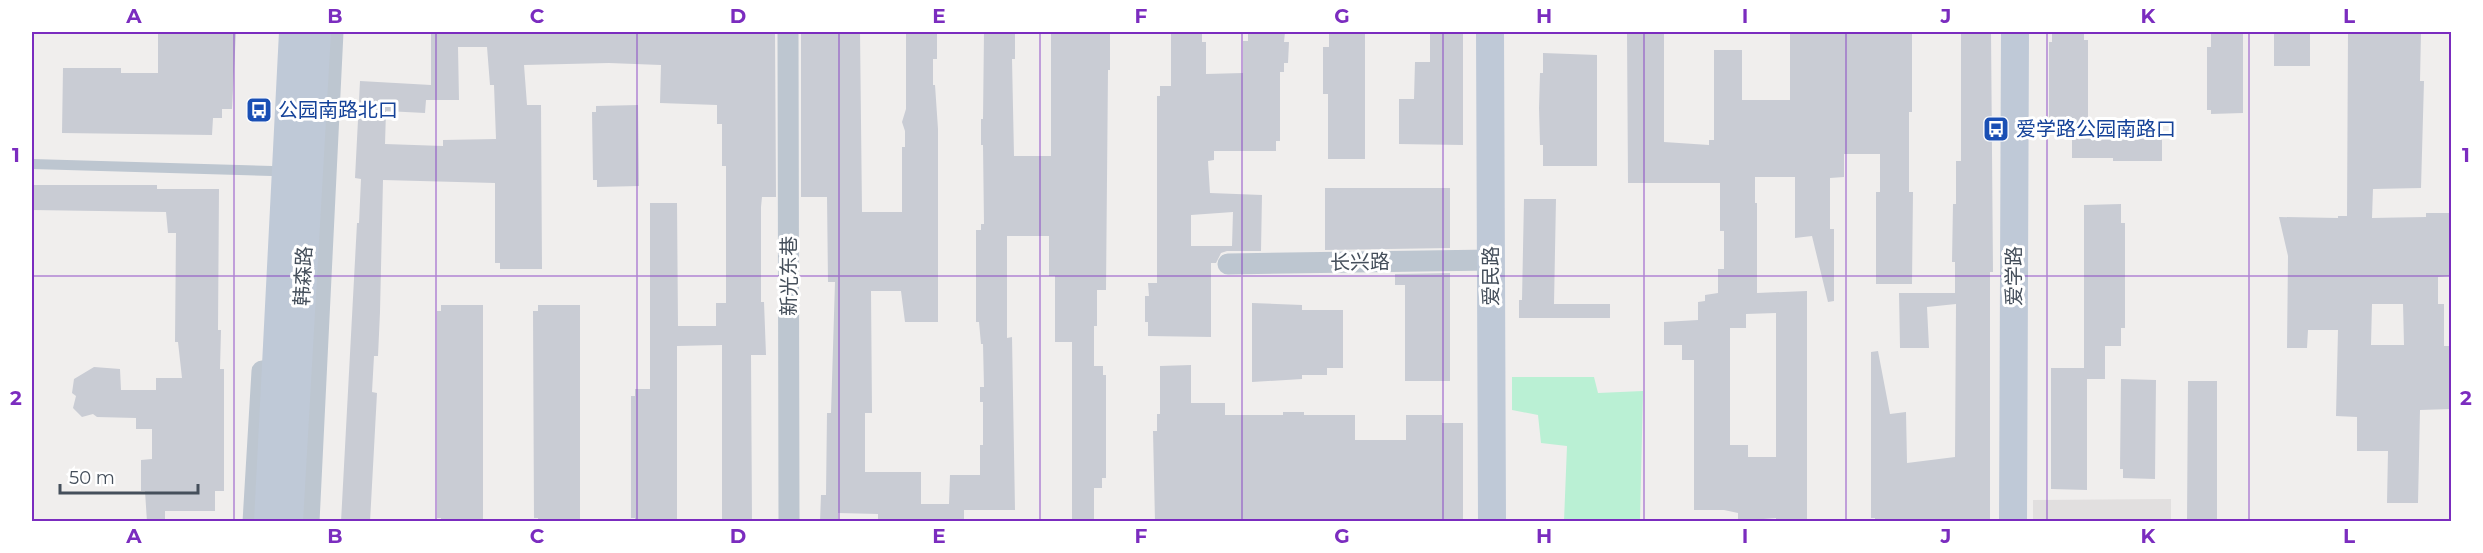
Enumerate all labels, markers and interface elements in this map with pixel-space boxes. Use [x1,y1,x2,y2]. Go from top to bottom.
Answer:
text: A [125,4,142,28]
text: B [327,4,343,28]
text: C [530,4,545,28]
text: D [730,4,746,28]
text: E [932,4,946,28]
text: F [1135,4,1148,28]
text: G [1334,4,1350,28]
text: H [1536,4,1552,28]
text: I [1742,4,1748,28]
text: J [1940,4,1951,28]
text: K [2141,4,2157,28]
text: L [2343,4,2355,28]
bus stop icon: 公园南路北口 [244,95,274,125]
place label: 公园南路北口 [278,98,398,122]
bus stop icon: 爱学路公园南路口 [1981,114,2011,144]
place label: 爱学路公园南路口 [2016,117,2176,141]
text: 1 [12,143,20,167]
text: 1 [2462,143,2470,167]
street label: 新光东巷 [777,236,801,316]
street label: 韩森路 [289,245,317,307]
street label: 爱民路 [1479,246,1503,306]
street label: 爱学路 [2002,246,2026,306]
street label: 长兴路 [1330,249,1390,275]
text: 2 [10,386,22,410]
text: 2 [2460,386,2472,410]
scale bar [60,457,198,495]
text: 50 m [69,467,115,489]
text: A [125,524,142,548]
text: B [327,524,343,548]
text: C [530,524,545,548]
text: D [730,524,746,548]
text: E [932,524,946,548]
text: F [1135,524,1148,548]
text: G [1334,524,1350,548]
text: H [1536,524,1552,548]
text: I [1742,524,1748,548]
text: J [1940,524,1951,548]
text: K [2141,524,2157,548]
text: L [2343,524,2355,548]

